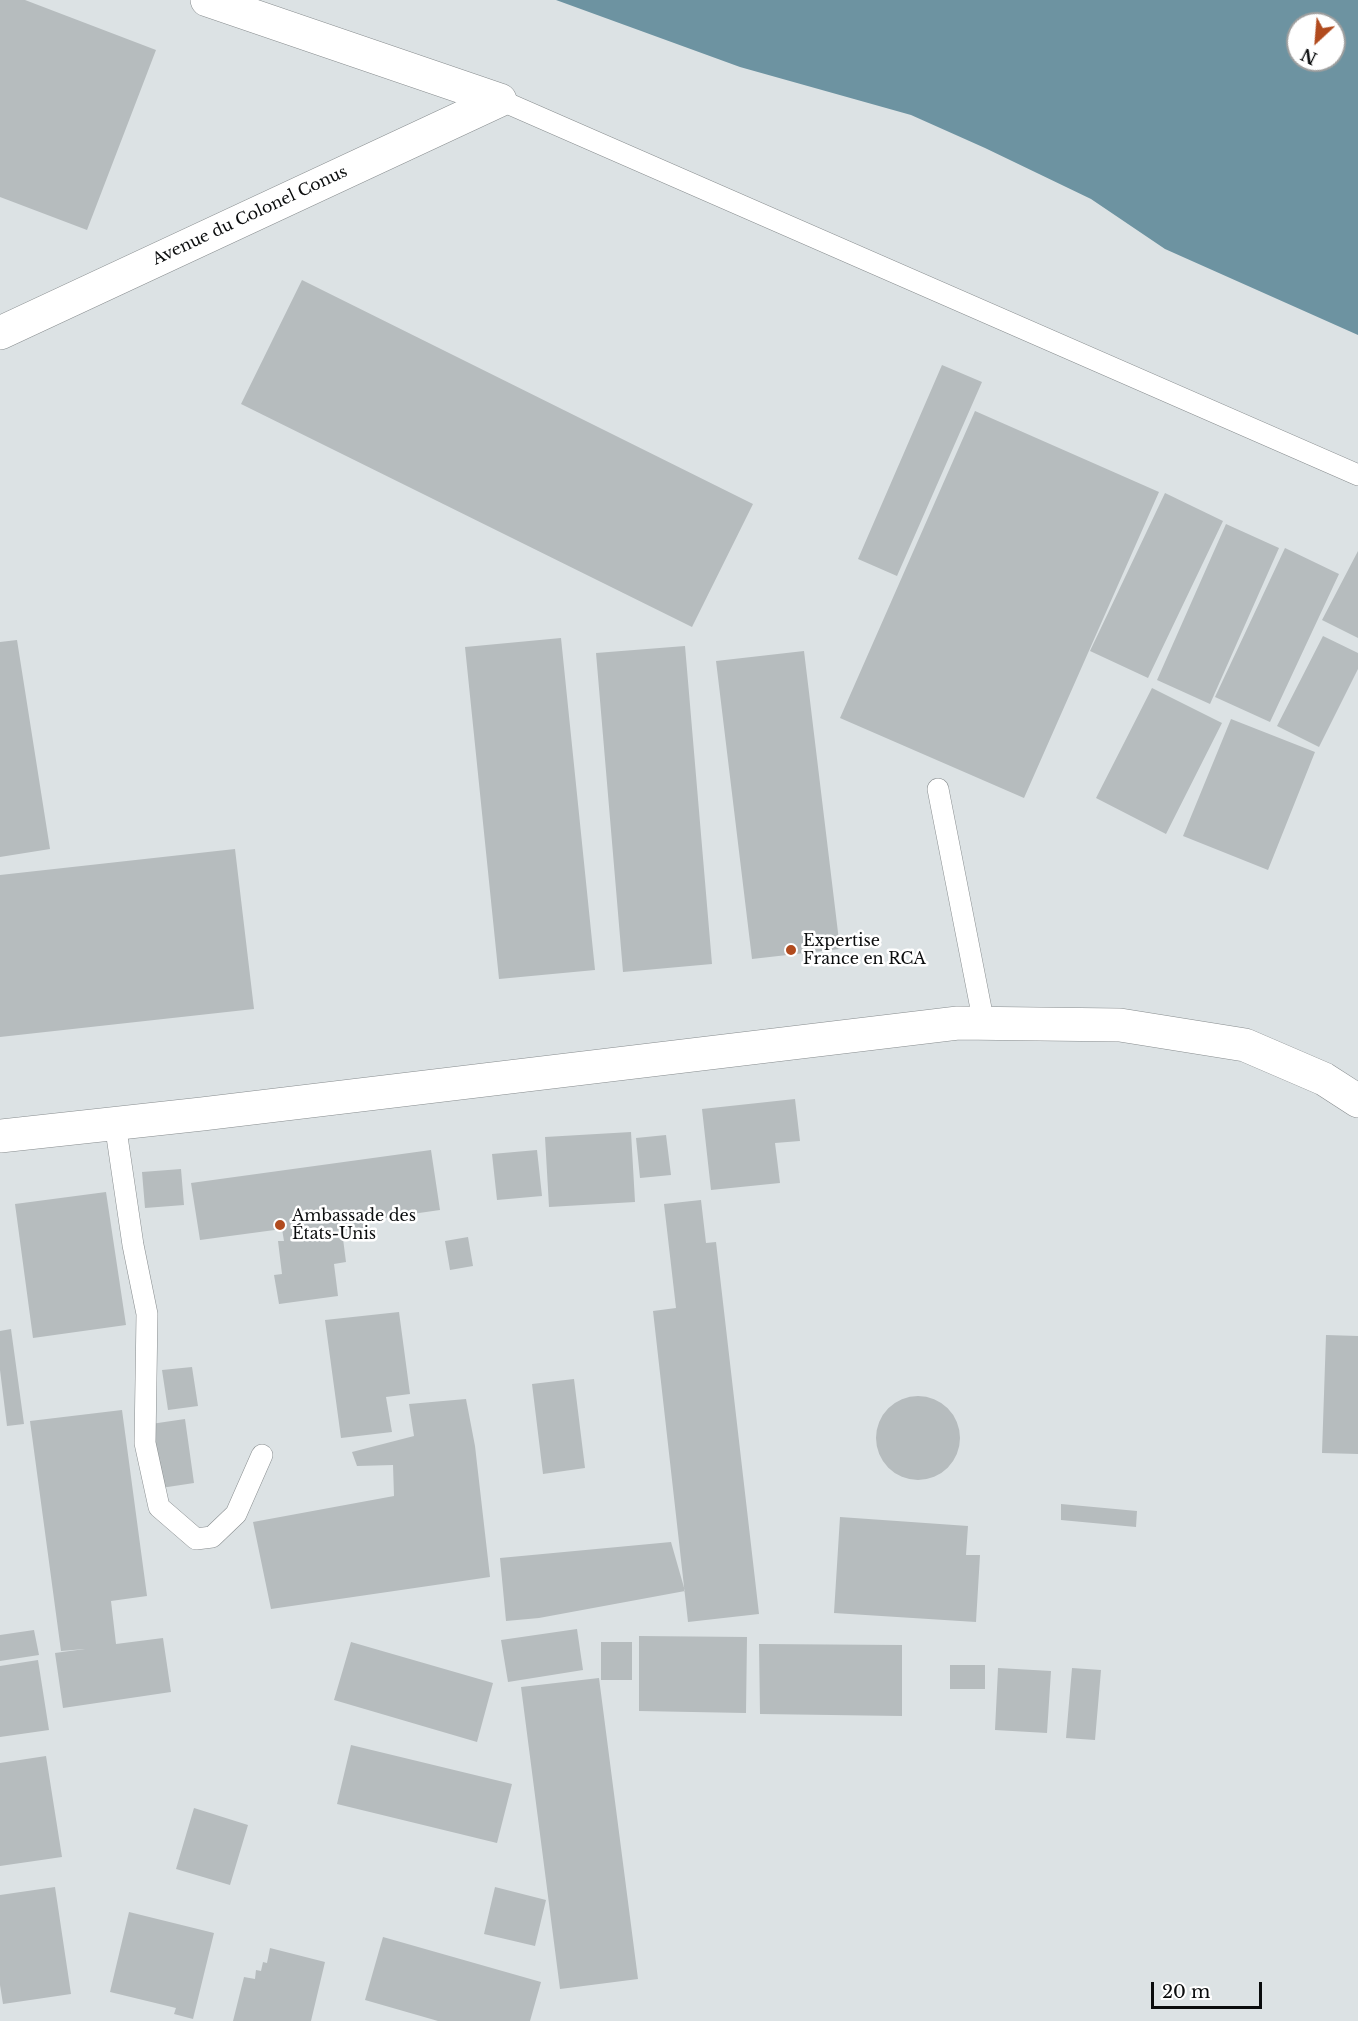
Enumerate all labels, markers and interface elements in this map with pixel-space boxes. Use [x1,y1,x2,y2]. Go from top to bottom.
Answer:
north arrow [1286,12,1346,72]
text: N [1298,44,1320,69]
street label: Avenue du Colonel Conus [149,162,351,270]
place label: Expertise France en RCA [803,931,926,969]
marker: Expertise France en RCA [784,943,798,957]
place label: Ambassade des États-Unis [292,1206,416,1244]
marker: Ambassade des États-Unis [273,1218,287,1232]
scale bar [1154,1970,1265,2008]
text: 20 m [1162,1981,1210,2003]

